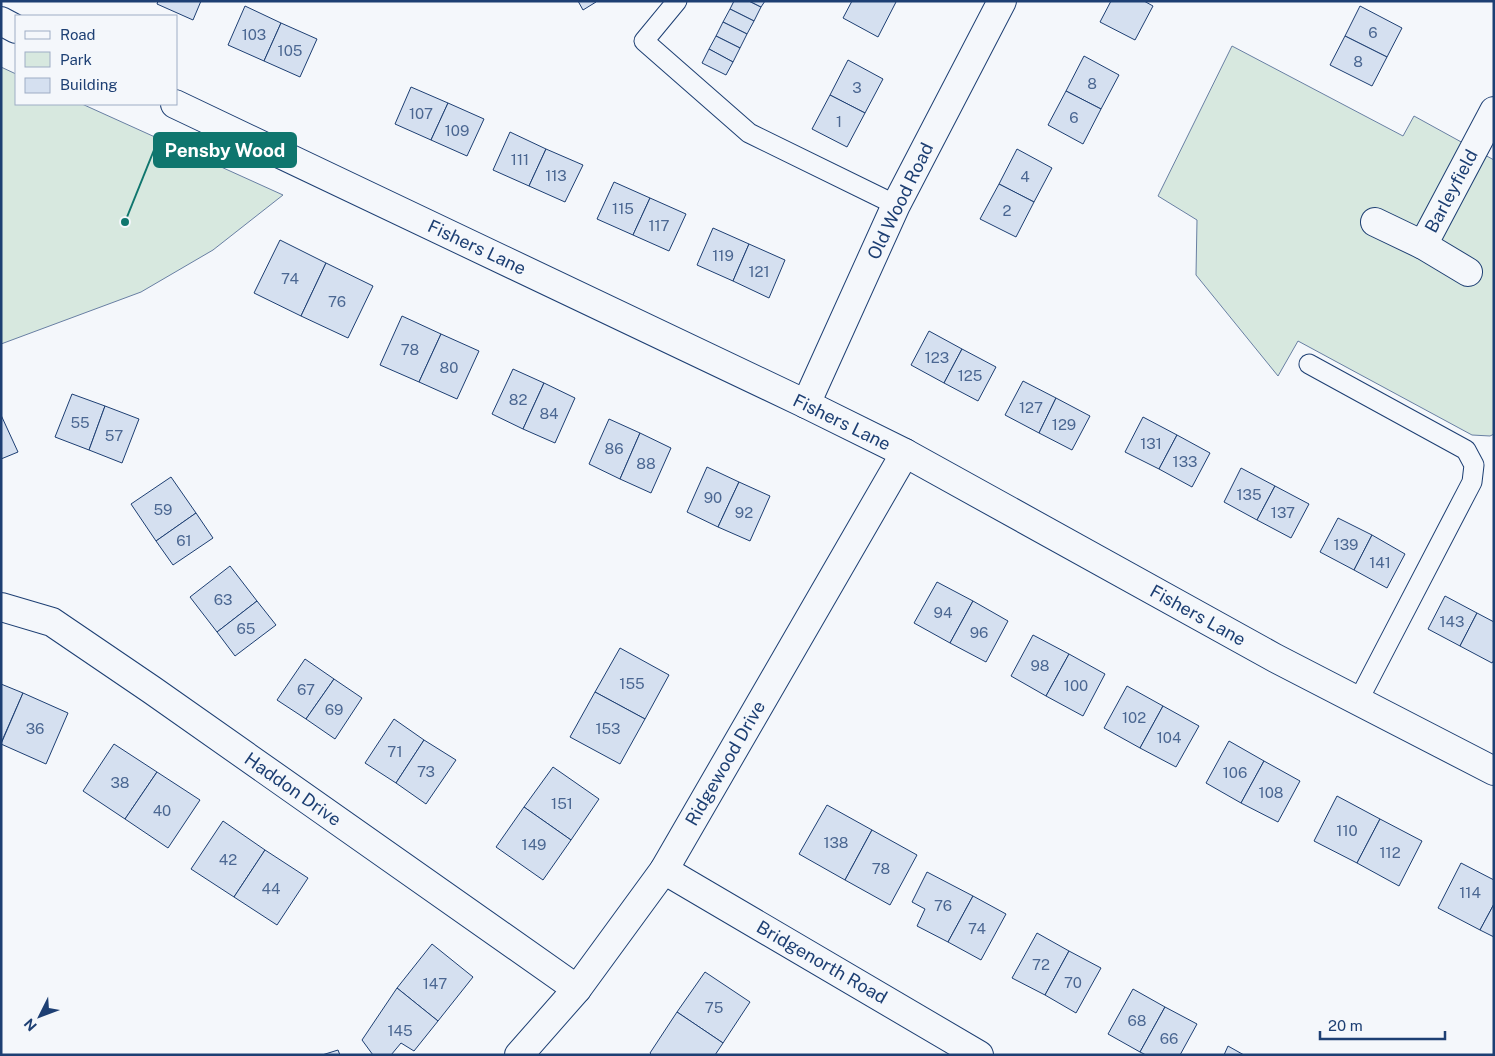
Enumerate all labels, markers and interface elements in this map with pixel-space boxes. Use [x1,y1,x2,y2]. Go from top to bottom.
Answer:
legend [15,15,178,105]
house number: 6 [1368,24,1378,41]
text: Road [60,26,96,43]
house number: 103 [242,26,266,43]
house number: 105 [278,42,302,59]
text: Park [60,51,92,68]
house number: 8 [1353,53,1363,70]
house number: 8 [1087,75,1097,92]
text: Building [60,76,118,93]
house number: 3 [852,79,862,96]
house number: 107 [409,105,433,122]
house number: 6 [1069,109,1079,126]
house number: 1 [836,113,842,130]
house number: 109 [445,122,469,139]
callout: Pensby Wood [154,133,296,167]
text: Pensby Wood [165,139,285,161]
street label: Old Wood Road [863,139,937,263]
street label: Barleyfield [1420,146,1482,236]
house number: 111 [511,151,529,168]
house number: 113 [545,167,567,184]
house number: 4 [1020,168,1030,185]
house number: 115 [612,200,634,217]
house number: 2 [1003,202,1012,219]
street label: Fishers Lane [425,215,529,279]
house number: 117 [648,217,670,234]
house number: 119 [712,247,734,264]
house number: 121 [748,263,770,280]
house number: 74 [281,270,299,287]
house number: 76 [328,293,346,310]
house number: 78 [401,341,419,358]
house number: 123 [925,349,949,366]
house number: 80 [440,359,458,376]
house number: 125 [958,367,982,384]
street label: Fishers Lane [790,389,894,455]
house number: 82 [509,391,527,408]
house number: 127 [1019,399,1043,416]
house number: 84 [539,405,559,422]
house number: 55 [70,414,90,431]
house number: 129 [1052,416,1076,433]
house number: 57 [105,427,123,444]
house number: 131 [1140,435,1162,452]
house number: 86 [605,440,623,457]
house number: 133 [1173,453,1197,470]
house number: 88 [636,455,656,472]
house number: 135 [1236,486,1262,503]
house number: 90 [704,489,722,506]
house number: 59 [154,501,172,518]
house number: 92 [735,504,753,521]
house number: 137 [1271,504,1295,521]
house number: 61 [176,532,192,549]
house number: 139 [1334,536,1358,553]
house number: 141 [1369,554,1391,571]
street label: Fishers Lane [1147,580,1249,650]
house number: 63 [214,591,232,608]
house number: 94 [934,604,952,621]
house number: 143 [1440,613,1464,630]
house number: 65 [237,620,255,637]
house number: 96 [970,624,988,641]
house number: 98 [1031,657,1049,674]
house number: 155 [619,675,645,692]
house number: 100 [1064,677,1088,694]
house number: 67 [297,681,315,698]
street label: Ridgewood Drive [681,697,769,829]
house number: 69 [325,701,343,718]
house number: 102 [1122,709,1146,726]
house number: 36 [26,720,44,737]
house number: 153 [595,720,621,737]
house number: 104 [1157,729,1181,746]
house number: 71 [387,743,403,760]
street label: Haddon Drive [241,748,345,830]
house number: 73 [417,763,435,780]
house number: 106 [1223,764,1247,781]
house number: 38 [110,774,130,791]
house number: 108 [1259,784,1283,801]
house number: 151 [551,795,573,812]
house number: 40 [153,802,171,819]
house number: 110 [1336,822,1358,839]
house number: 138 [823,834,849,851]
house number: 149 [522,836,546,853]
house number: 112 [1379,844,1401,861]
house number: 42 [219,851,237,868]
house number: 78 [872,860,890,877]
house number: 44 [262,880,280,897]
house number: 114 [1459,884,1481,901]
house number: 76 [934,897,952,914]
street label: Bridgenorth Road [753,916,891,1008]
house number: 74 [968,920,986,937]
house number: 72 [1032,956,1050,973]
house number: 70 [1064,974,1082,991]
house number: 147 [423,975,447,992]
north arrow [15,991,65,1041]
house number: 75 [705,999,723,1016]
scale bar [1320,1008,1445,1040]
house number: 68 [1128,1012,1146,1029]
text: N [21,1015,40,1034]
text: 20 m [1328,1017,1363,1034]
house number: 145 [387,1022,413,1039]
house number: 66 [1160,1030,1178,1047]

